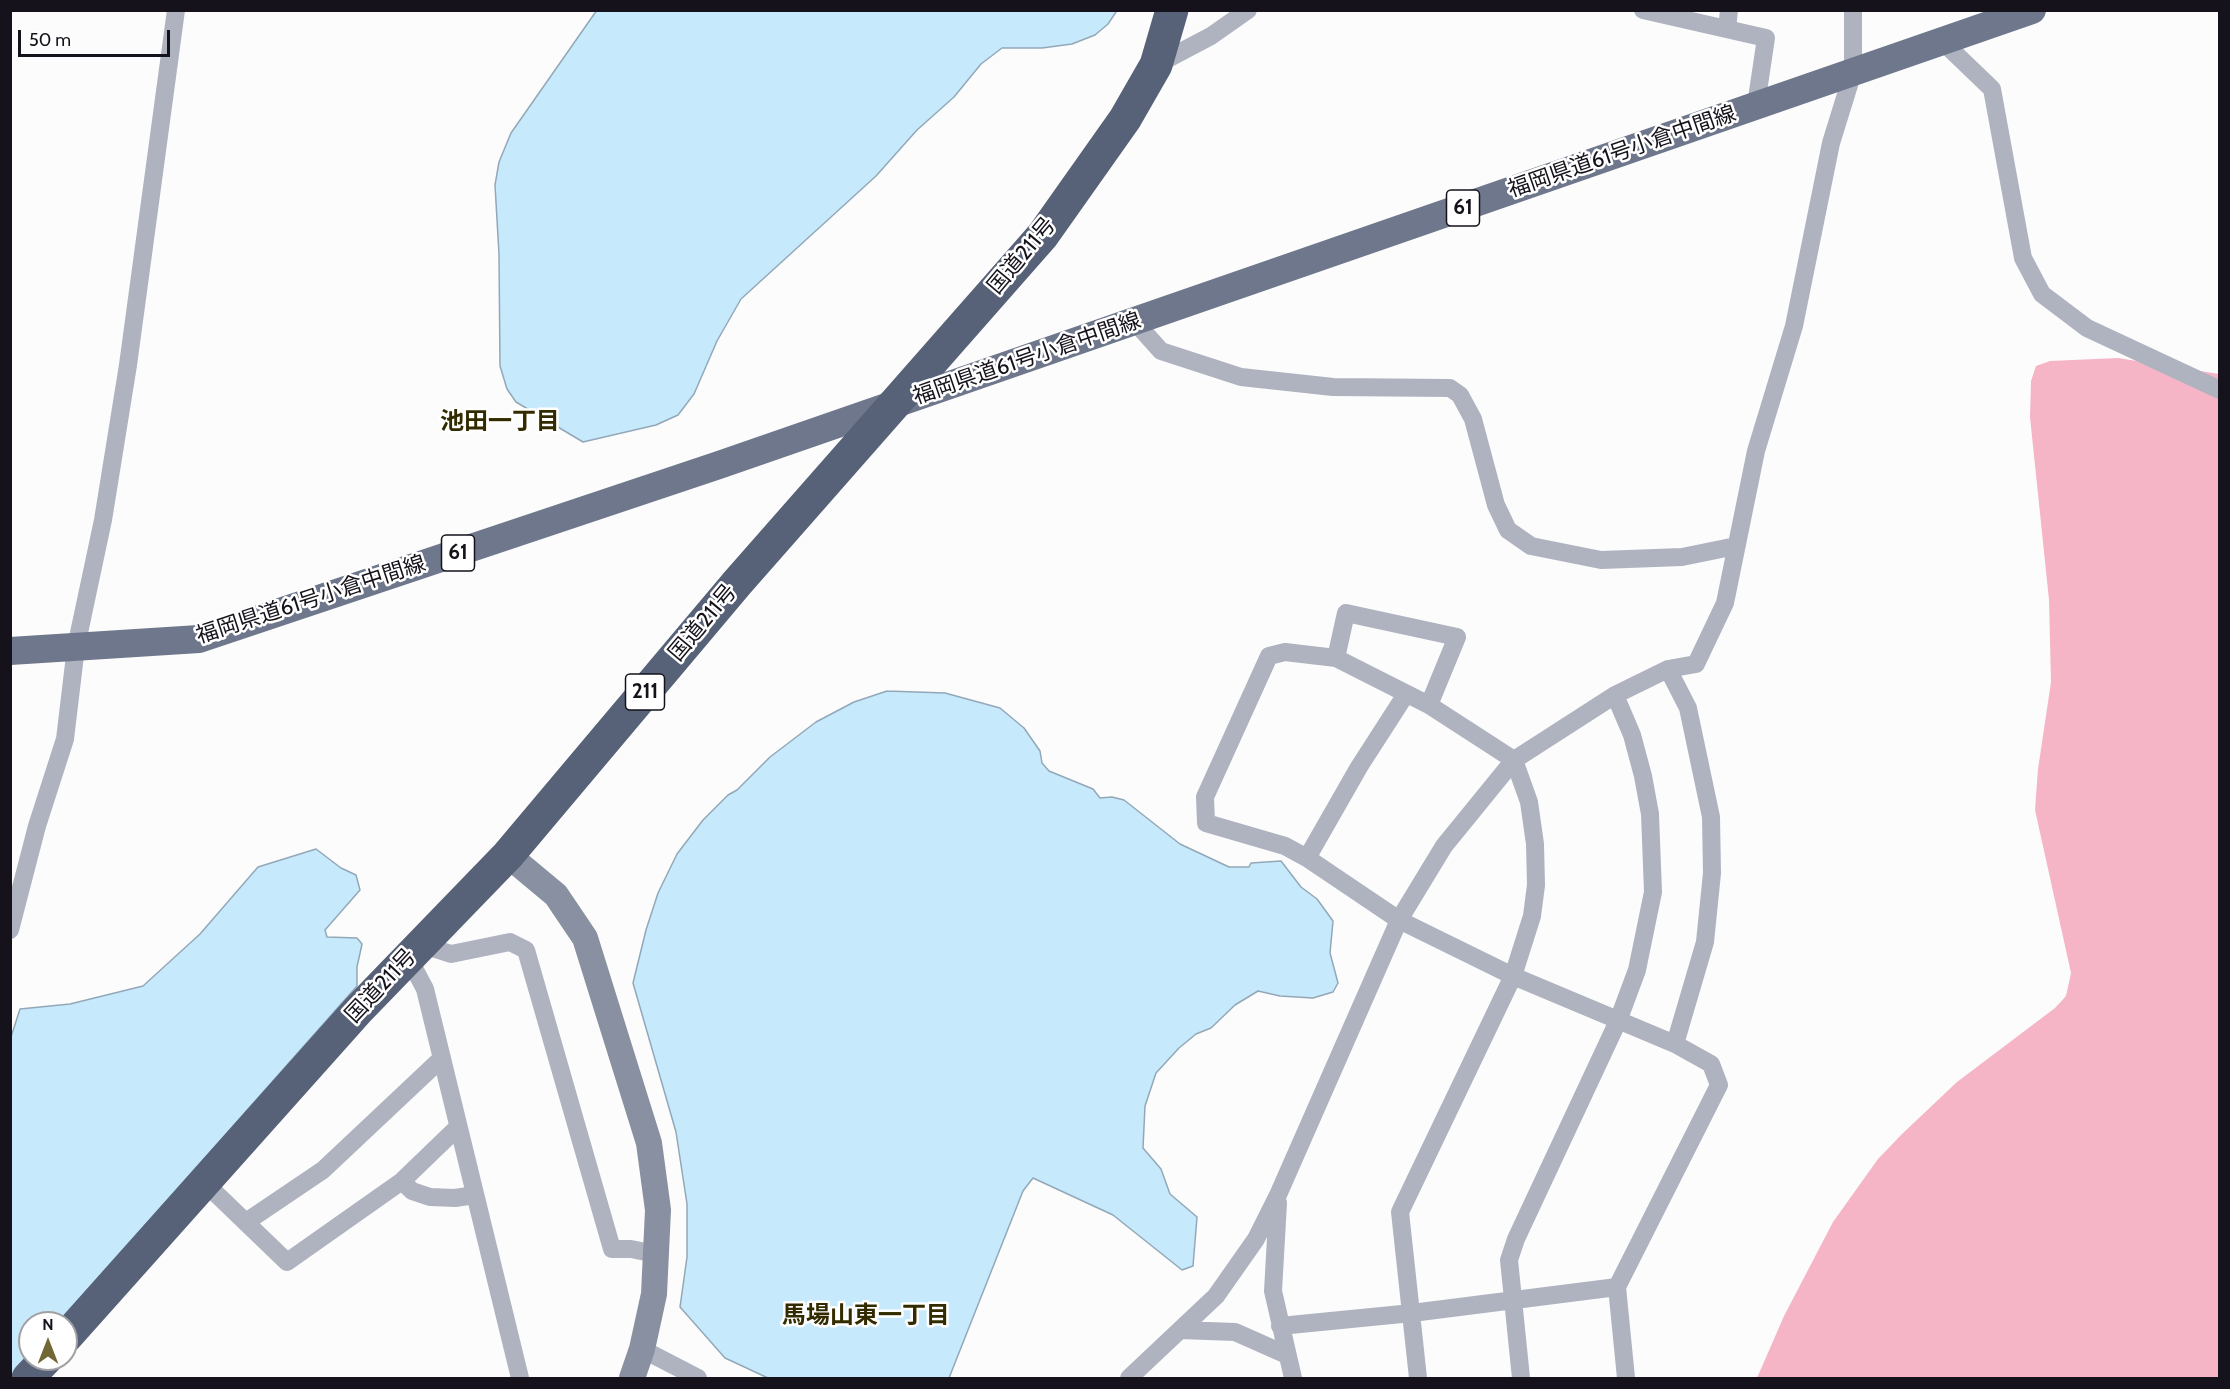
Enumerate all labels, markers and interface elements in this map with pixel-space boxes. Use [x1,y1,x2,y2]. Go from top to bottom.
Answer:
scale bar [21,18,172,56]
text: 50 m [29,29,71,51]
street label: 福岡県道61号小倉中間線 [1504,101,1740,203]
road number: 61 [1446,190,1480,226]
street label: 国道211号 [982,212,1062,300]
street label: 福岡県道61号小倉中間線 [909,308,1145,410]
district label: 池田一丁目 [440,408,560,436]
road number: 61 [442,535,474,571]
street label: 福岡県道61号小倉中間線 [193,550,429,650]
street label: 国道211号 [663,579,743,667]
road number: 211 [626,674,664,710]
street label: 国道211号 [340,943,422,1029]
district label: 馬場山東一丁目 [782,1302,950,1330]
north arrow [18,1311,78,1371]
text: N [42,1315,54,1334]

